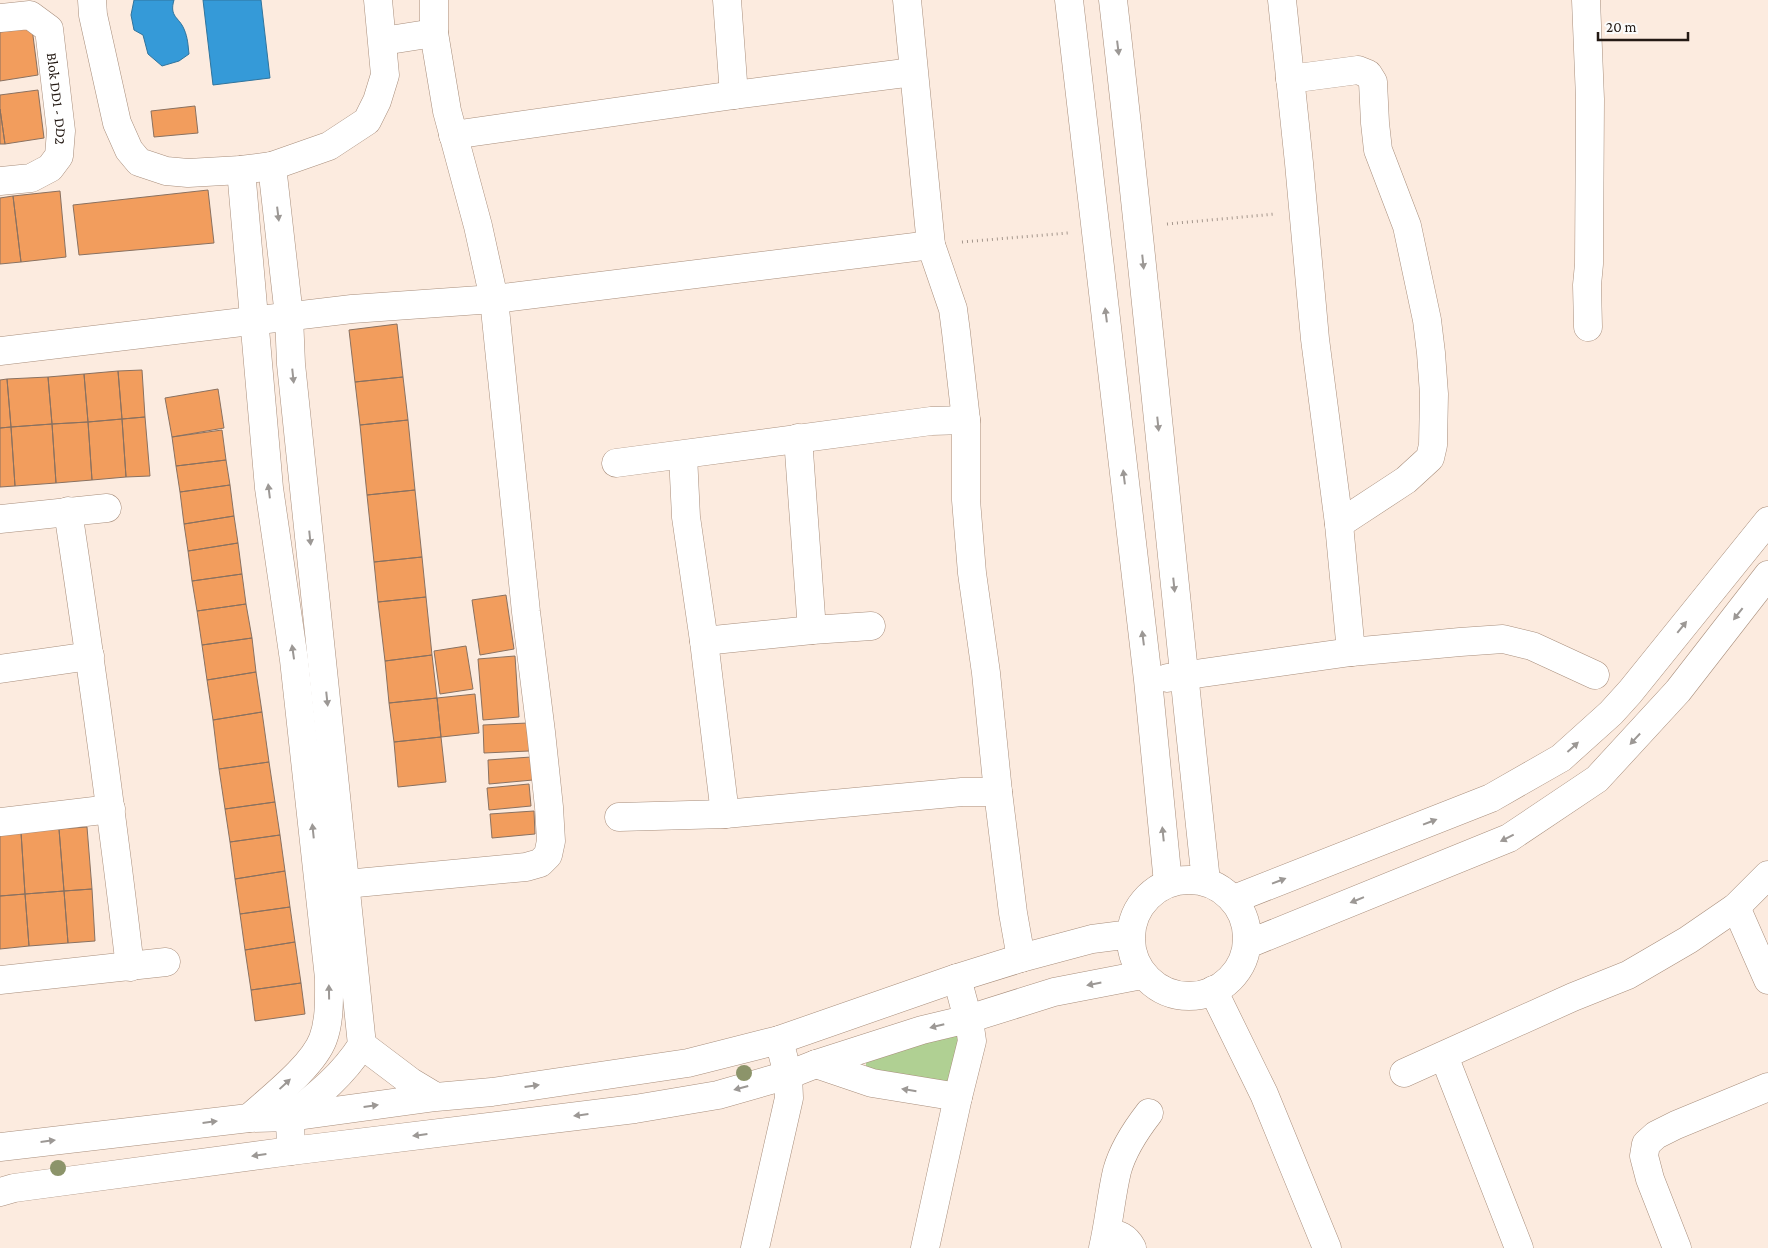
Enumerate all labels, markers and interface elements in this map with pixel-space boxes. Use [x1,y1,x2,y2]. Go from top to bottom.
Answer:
scale bar [1598,10,1688,42]
text: 20 m [1606,19,1637,35]
one-way arrow [1114,41,1122,57]
street label: Blok DD1 - DD2 [44,52,69,145]
one-way arrow [274,207,282,223]
one-way arrow [1139,254,1147,270]
one-way arrow [1102,307,1110,323]
one-way arrow [289,368,297,384]
one-way arrow [1155,416,1163,432]
one-way arrow [1120,468,1128,484]
one-way arrow [265,483,273,499]
one-way arrow [306,530,314,546]
one-way arrow [1171,578,1179,594]
one-way arrow [1733,607,1744,620]
one-way arrow [1677,620,1688,633]
one-way arrow [1139,630,1147,646]
one-way arrow [289,643,297,659]
one-way arrow [323,692,331,708]
one-way arrow [1629,732,1641,744]
one-way arrow [1567,741,1580,752]
one-way arrow [1423,818,1438,825]
one-way arrow [309,822,317,838]
one-way arrow [1159,826,1167,842]
one-way arrow [1500,834,1515,842]
one-way arrow [1272,877,1287,885]
one-way arrow [1350,896,1364,904]
one-way arrow [1086,981,1102,989]
one-way arrow [325,984,333,1000]
one-way arrow [930,1023,945,1031]
one-way arrow [279,1078,291,1090]
one-way arrow [525,1082,541,1090]
one-way arrow [734,1085,749,1093]
one-way arrow [901,1085,917,1093]
one-way arrow [364,1101,380,1109]
one-way arrow [573,1111,589,1119]
one-way arrow [202,1118,218,1126]
one-way arrow [412,1131,428,1139]
one-way arrow [41,1137,57,1145]
one-way arrow [251,1152,267,1160]

